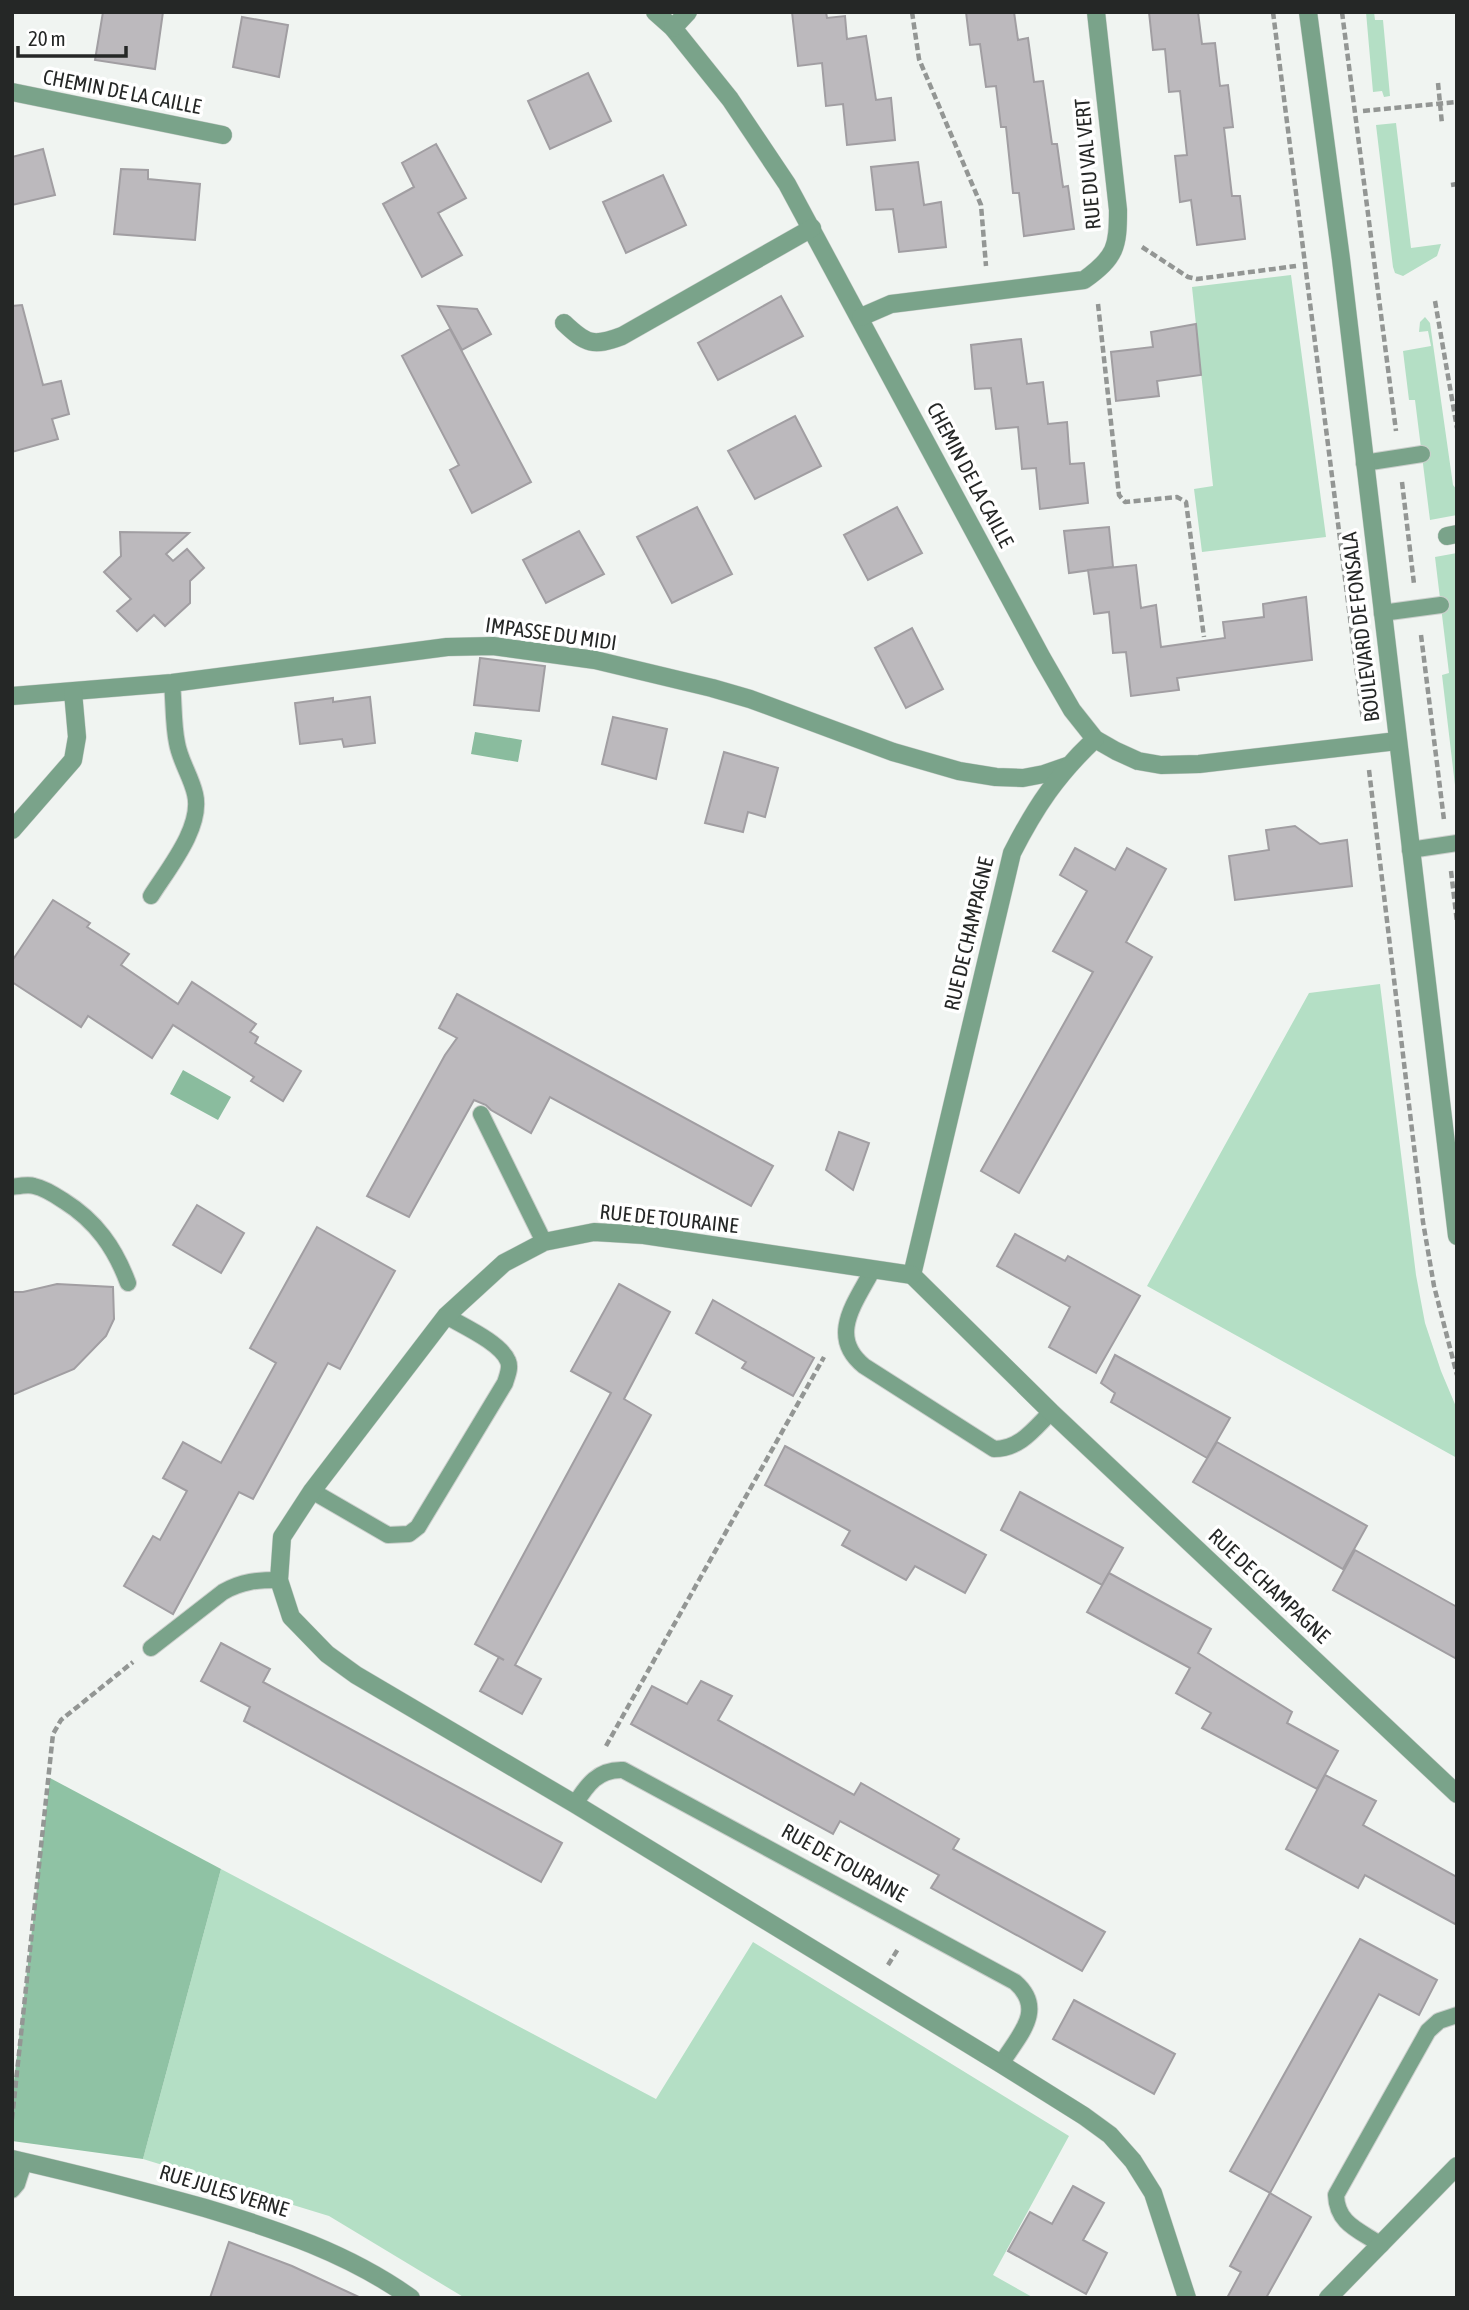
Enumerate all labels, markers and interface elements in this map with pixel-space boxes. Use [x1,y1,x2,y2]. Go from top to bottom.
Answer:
scale bar [18,14,126,58]
text: 20 m [28,26,66,50]
street label: CHEMIN DE LA CAILLE [41,64,203,118]
street label: RUE DU VAL VERT [1069,97,1105,231]
street label: CHEMIN DE LA CAILLE [923,398,1019,551]
street label: BOULEVARD DE FONSALA [1336,530,1384,723]
street label: IMPASSE DU MIDI [484,612,618,654]
street label: RUE DE CHAMPAGNE [939,855,997,1013]
street label: RUE DE TOURAINE [599,1199,740,1237]
street label: RUE DE CHAMPAGNE [1204,1523,1335,1647]
street label: RUE DE TOURAINE [778,1818,911,1906]
street label: RUE JULES VERNE [157,2159,292,2221]

